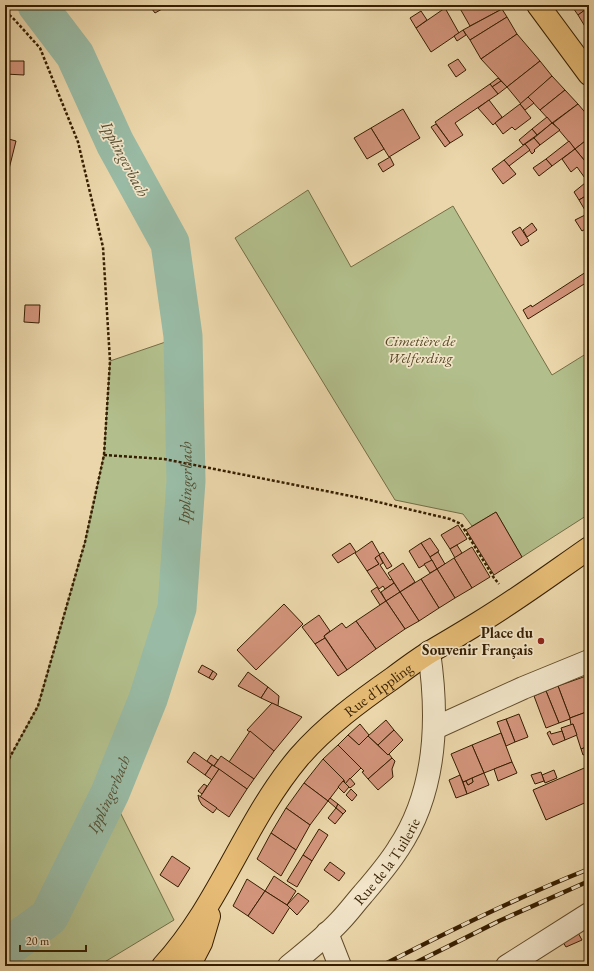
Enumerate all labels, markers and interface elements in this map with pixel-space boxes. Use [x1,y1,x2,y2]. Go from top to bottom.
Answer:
water label: Ipplingerbach [96,117,154,201]
park label: Cimetière de Welferding [385,331,456,367]
water label: Ipplingerbach [172,441,197,526]
place label: Place du Souvenir Français [422,623,534,659]
marker: Place du Souvenir Français [536,636,546,646]
street label: Rue d'Ippling [340,657,416,721]
water label: Ipplingerbach [81,752,135,837]
street label: Rue de la Tuilerie [349,815,423,908]
scale bar [20,927,86,953]
text: 20 m [26,933,50,949]

